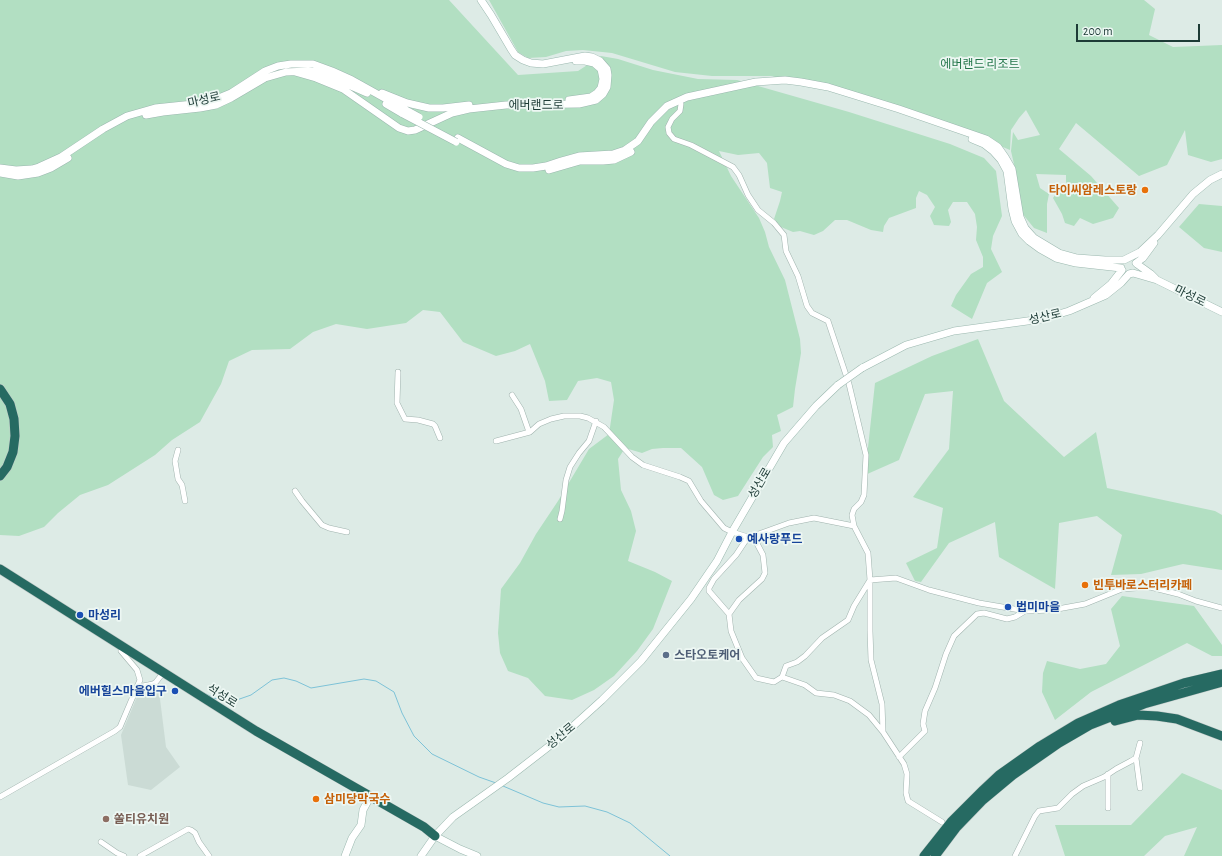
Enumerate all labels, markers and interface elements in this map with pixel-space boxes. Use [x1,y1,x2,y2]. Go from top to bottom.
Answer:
scale bar [1078,16,1202,42]
text: 200 m [1083,25,1113,37]
park label: 에버랜드 리조트 [940,57,1020,71]
street label: 마성로 [186,89,222,111]
street label: 에버랜드로 [508,98,564,112]
place label: 타이씨암레스토랑 [1049,183,1137,197]
marker: 타이씨암레스토랑 [1140,185,1150,195]
street label: 마성로 [1172,282,1208,310]
street label: 성산로 [1027,306,1063,328]
street label: 성산로 [745,465,775,501]
place label: 예사랑푸드 [747,532,802,546]
marker: 예사랑푸드 [734,534,744,544]
place label: 빈투바로스터리카페 [1093,578,1192,592]
marker: 빈투바로스터리카페 [1080,580,1090,590]
place label: 법미마을 [1016,600,1060,614]
marker: 법미마을 [1003,602,1013,612]
place label: 마성리 [88,608,121,622]
marker: 마성리 [75,610,85,620]
place label: 스타오토케어 [674,648,740,662]
marker: 스타오토케어 [661,650,671,660]
street label: 석성로 [204,681,240,711]
place label: 에버힐스마을입구 [79,684,167,698]
marker: 에버힐스마을입구 [170,686,180,696]
street label: 성산로 [544,720,578,752]
place label: 삼미당막국수 [324,792,390,806]
marker: 삼미당막국수 [311,794,321,804]
place label: 쏠티유치원 [114,812,169,826]
marker: 쏠티유치원 [101,814,111,824]

